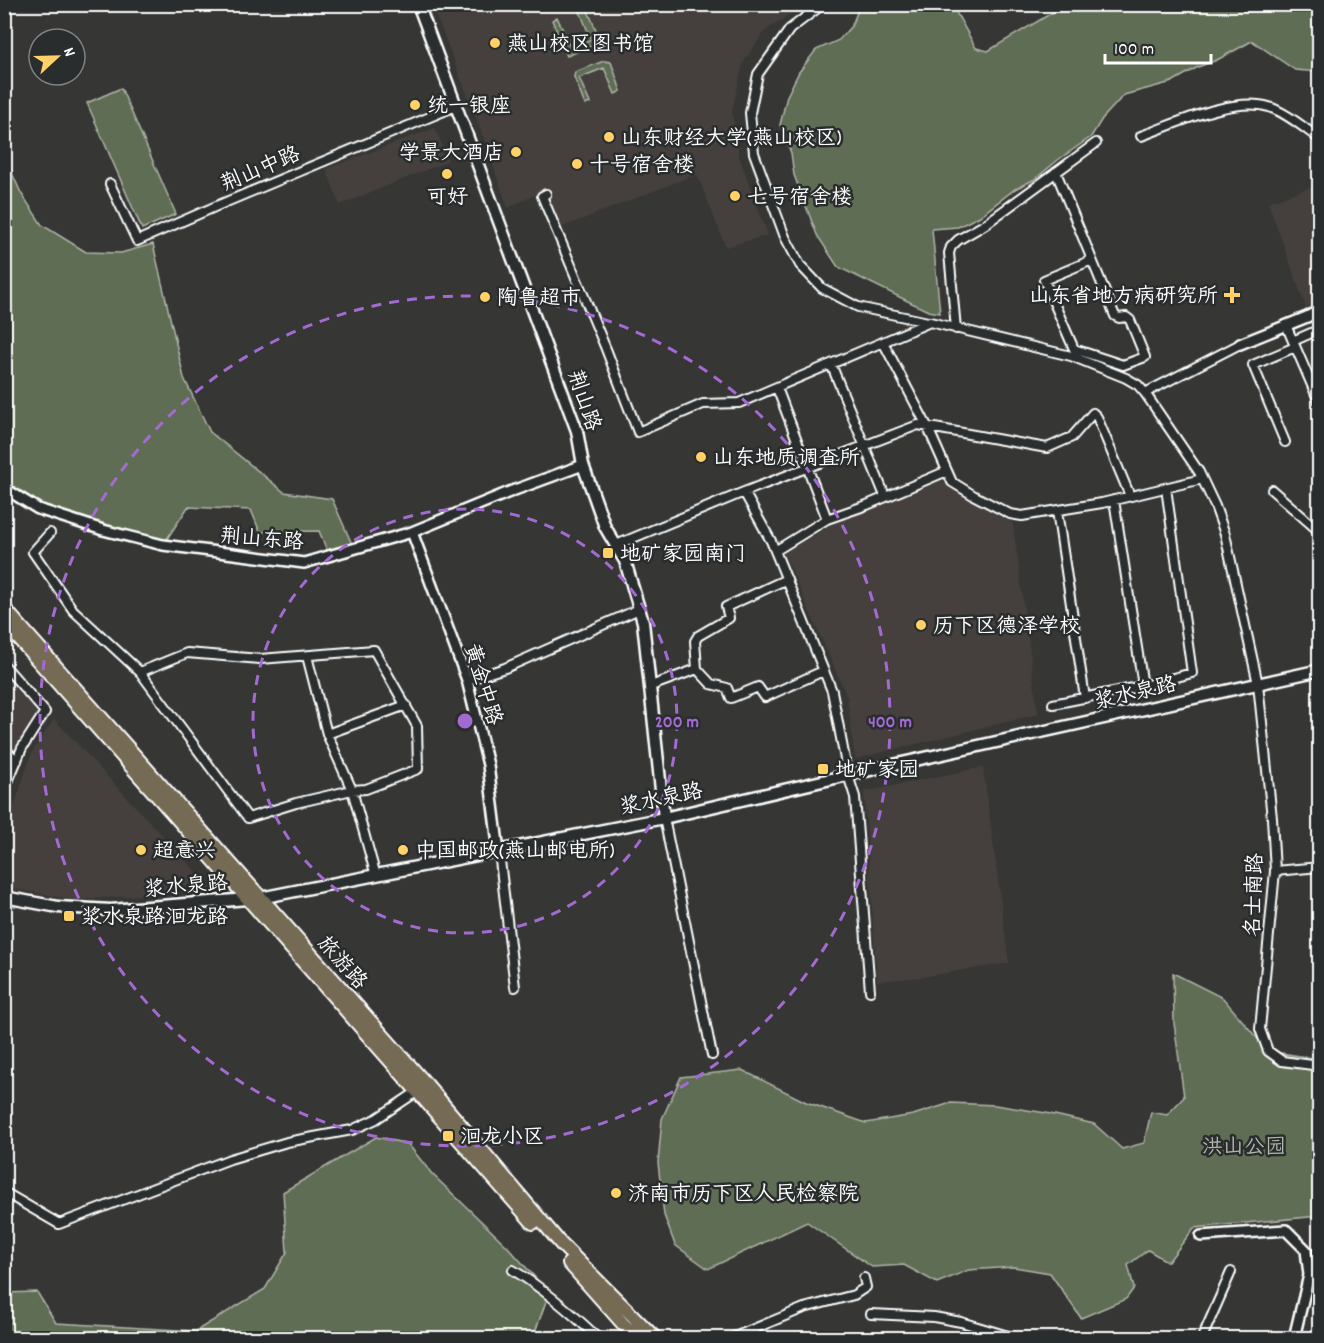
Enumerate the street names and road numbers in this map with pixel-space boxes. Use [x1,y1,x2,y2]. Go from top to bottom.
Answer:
street label: 荆山中路 [217,141,306,201]
street label: 荆山路 [558,366,607,436]
street label: 荆山东路 [219,522,305,560]
street label: 黄金中路 [455,640,508,729]
street label: 浆水泉路 [1091,671,1180,719]
street label: 浆水泉路 [617,778,706,824]
street label: 名士南路 [1240,853,1272,938]
street label: 浆水泉路 [143,869,229,907]
street label: 旅游路 [309,931,373,997]

